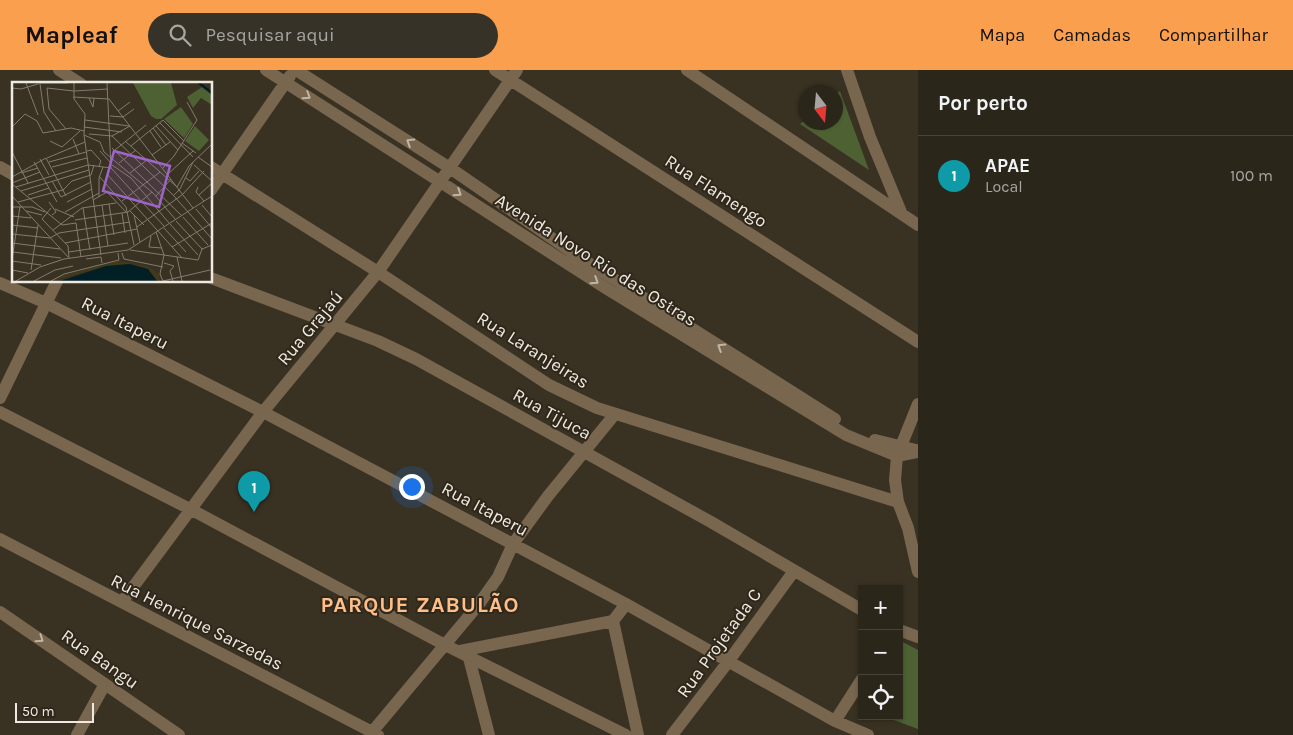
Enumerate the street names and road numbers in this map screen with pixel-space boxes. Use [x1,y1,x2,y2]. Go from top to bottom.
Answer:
street label: Rua Flamengo [661,150,771,232]
street label: Avenida Novo Rio das Ostras [491,189,701,331]
street label: Rua Grajaú [272,286,348,370]
street label: Rua Itaperu [78,292,172,354]
street label: Rua Laranjeiras [473,307,593,393]
street label: Rua Tijuca [509,383,595,445]
street label: Rua Itaperu [438,477,532,541]
street label: Rua Henrique Sarzedas [107,569,287,675]
street label: Rua Projetada C [672,584,766,702]
street label: Rua Bangu [57,624,143,694]

